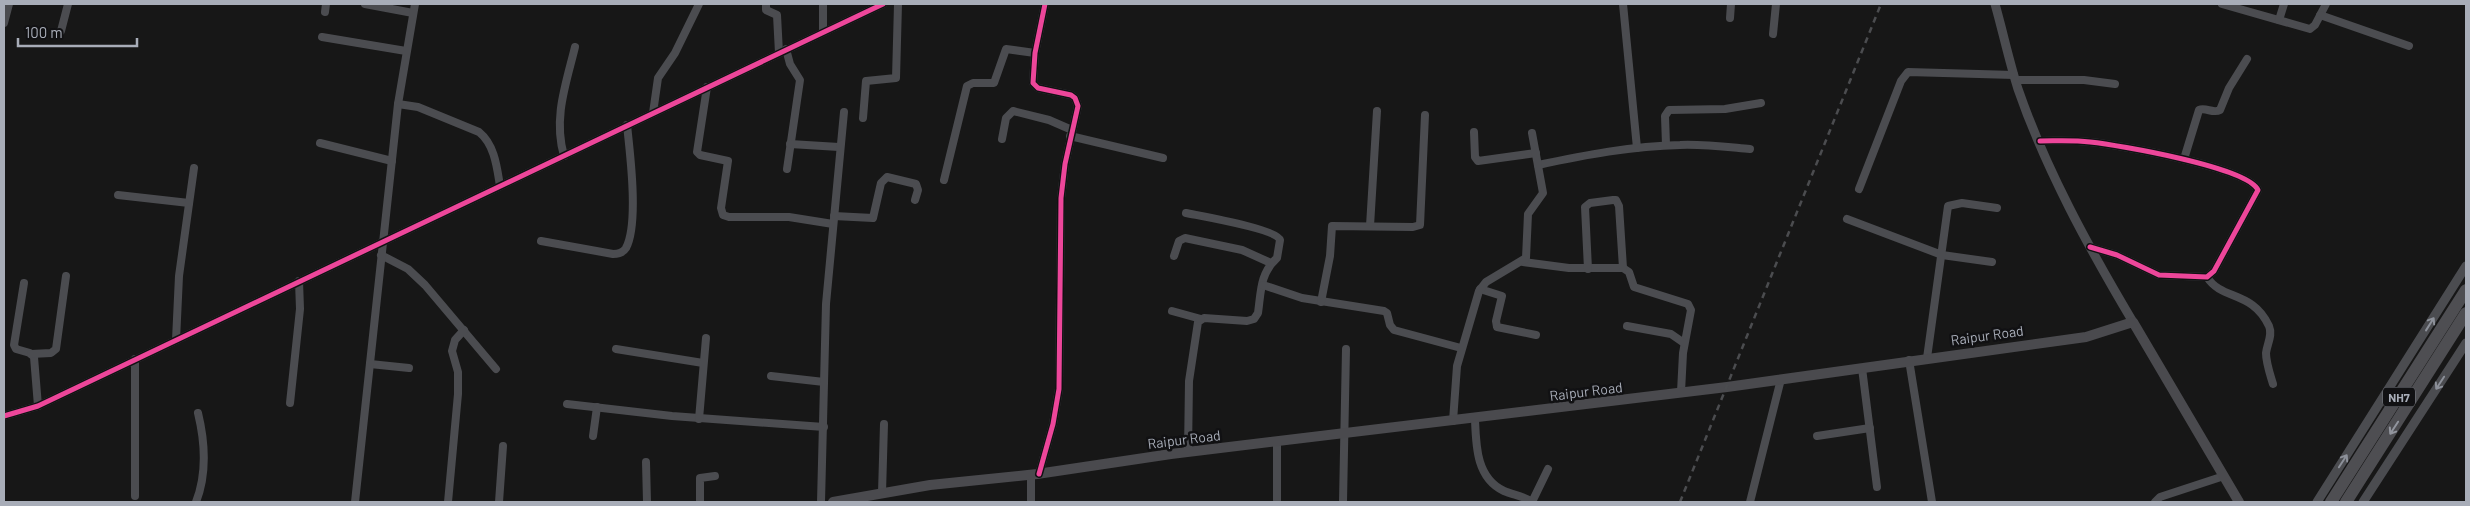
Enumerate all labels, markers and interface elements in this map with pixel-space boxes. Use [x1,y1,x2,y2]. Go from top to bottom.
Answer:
scale bar [18,15,136,47]
text: 100 m [25,23,63,41]
one-way arrow [2425,318,2435,332]
street label: Raipur Road [1949,321,2025,349]
one-way arrow [2435,376,2445,390]
street label: Raipur Road [1549,378,1623,404]
road number: NH7 [2383,388,2415,407]
one-way arrow [2388,421,2398,435]
street label: Raipur Road [1147,426,1221,452]
one-way arrow [2338,455,2348,469]

